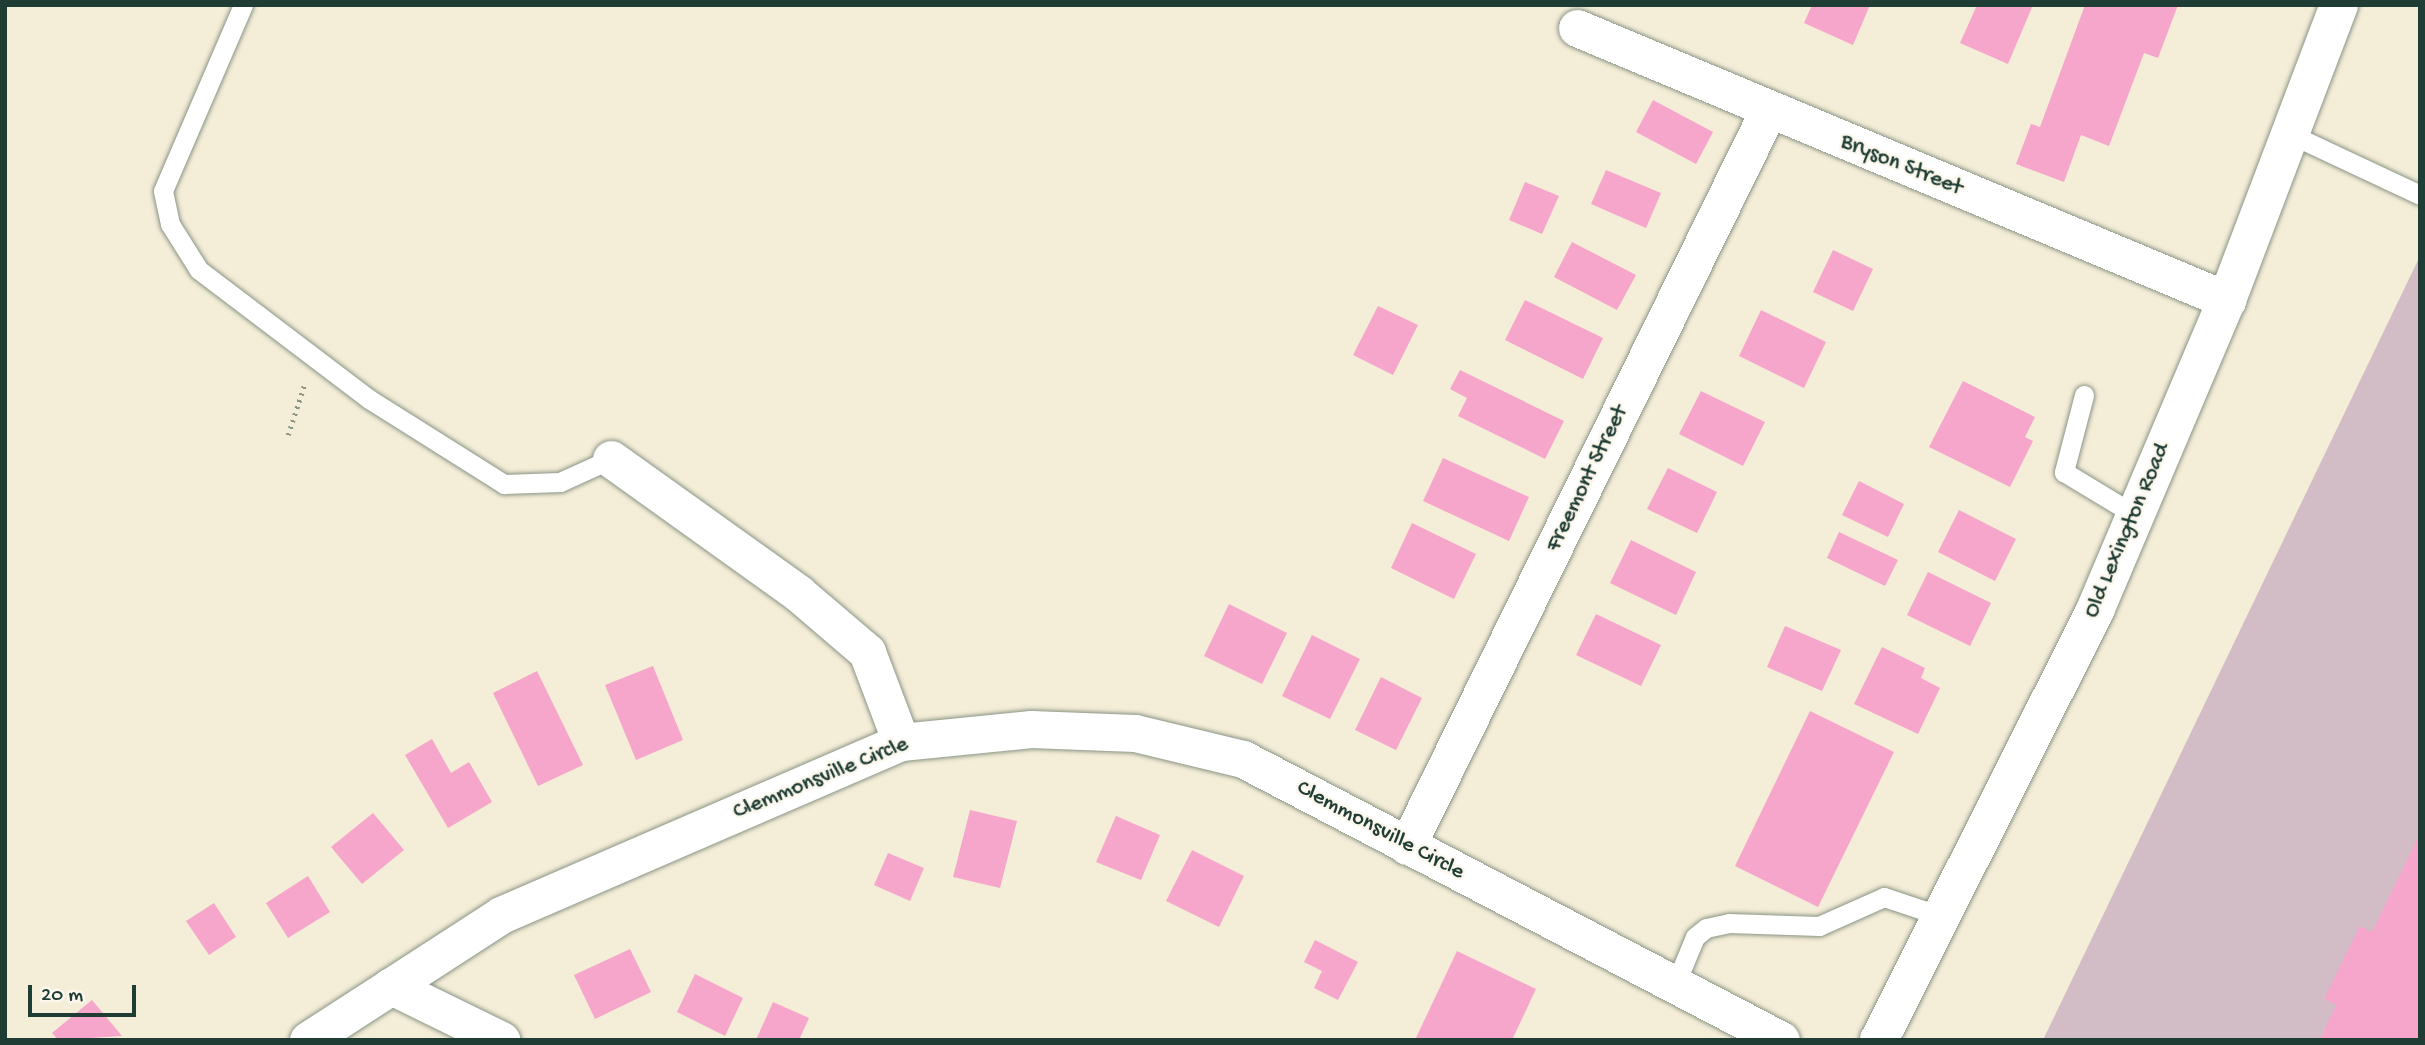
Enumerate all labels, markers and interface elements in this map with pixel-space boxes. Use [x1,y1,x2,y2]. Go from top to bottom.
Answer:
street label: Bryson Street [1836,129,1966,203]
street label: Freemont Street [1541,401,1635,557]
street label: Old Lexington Road [2079,439,2177,623]
street label: Clemmonsville Circle [729,731,913,827]
street label: Clemmonsville Circle [1291,775,1469,887]
scale bar [32,972,140,1016]
text: 20 m [41,984,83,1009]

